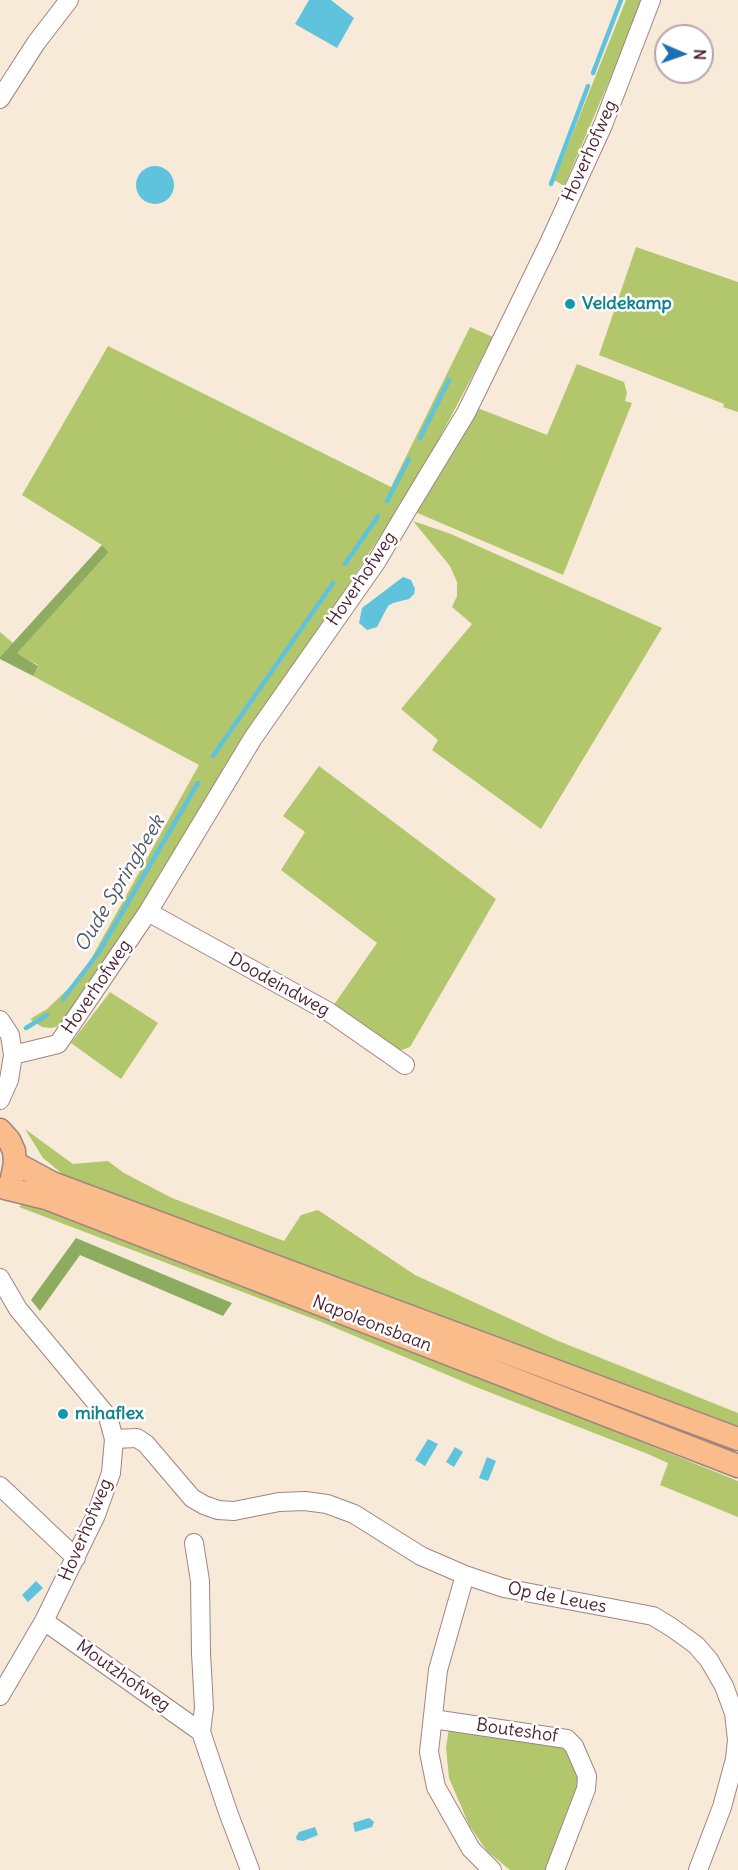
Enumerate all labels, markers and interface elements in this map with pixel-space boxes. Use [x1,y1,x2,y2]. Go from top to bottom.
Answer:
north arrow [654,24,714,84]
text: N [690,49,710,60]
street label: Hoverhofweg [558,97,622,205]
place label: Veldekamp [582,293,672,315]
marker: Veldekamp [563,297,577,311]
street label: Hoverhofweg [323,528,401,630]
water label: Oude Springbeek [70,811,170,957]
street label: Hoverhofweg [58,936,136,1038]
street label: Doodeindweg [225,948,333,1022]
street label: Napoleonsbaan [309,1291,435,1357]
place label: mihaflex [75,1403,144,1425]
marker: mihaflex [56,1407,70,1421]
street label: Hoverhofweg [55,1476,117,1584]
street label: Op de Leues [506,1578,608,1618]
street label: Moutzhofweg [72,1636,174,1716]
street label: Bouteshof [475,1715,559,1747]

